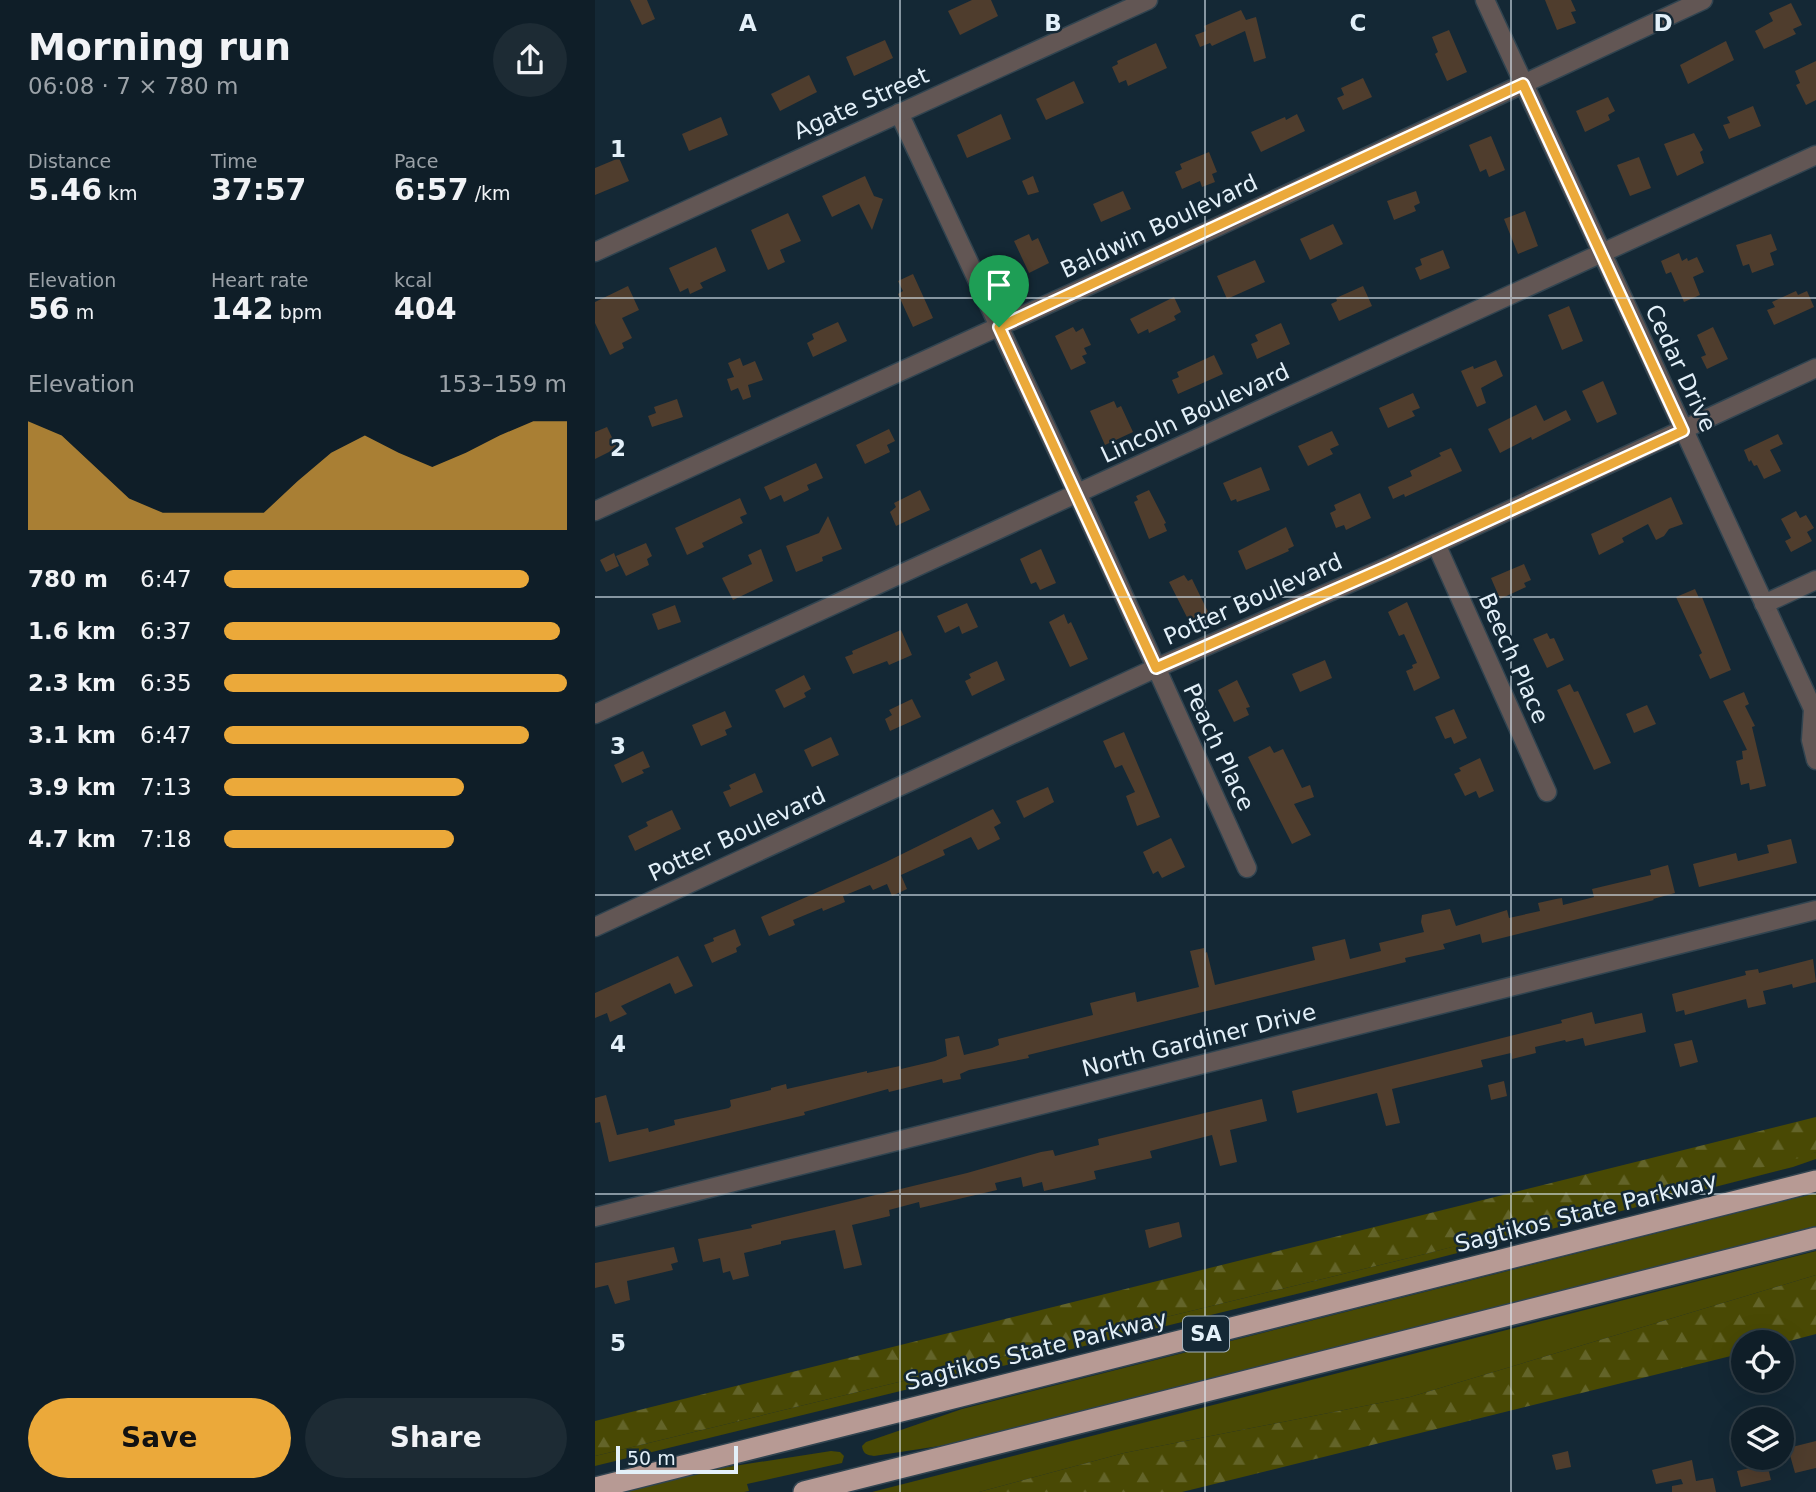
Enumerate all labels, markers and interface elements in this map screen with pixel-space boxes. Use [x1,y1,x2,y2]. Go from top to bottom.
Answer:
text: A [739,10,757,36]
text: B [1044,10,1062,36]
text: C [1350,10,1366,36]
text: D [1653,10,1673,36]
button: share [493,23,567,97]
text: Morning run [28,25,291,69]
street label: Agate Street [790,62,932,144]
text: 06:08 · 7 × 780 m [28,73,238,99]
text: 1 [610,136,626,162]
text: Distance [28,150,111,172]
text: Time [211,150,258,172]
text: Pace [394,150,438,172]
street label: Baldwin Boulevard [1056,169,1262,283]
text: 5.46 [28,172,102,207]
text: 37:57 [211,172,307,207]
text: 6:57 [394,172,469,207]
text: km [102,182,138,204]
text: /km [469,182,511,204]
pin [969,255,1029,327]
icon: arrive [980,266,1018,304]
text: Elevation [28,269,116,291]
text: Heart rate [211,269,309,291]
text: kcal [394,269,432,291]
text: 56 [28,291,70,326]
text: 142 [211,291,274,326]
text: 404 [394,291,457,326]
street label: Cedar Drive [1640,300,1722,436]
text: m [70,301,94,323]
text: bpm [274,301,322,323]
street label: Lincoln Boulevard [1097,358,1293,468]
text: Elevation [28,371,135,397]
text: 153–159 m [438,371,567,397]
text: 2 [610,435,626,461]
street label: Potter Boulevard [1160,548,1346,650]
text: 780 m [28,566,108,592]
text: 6:47 [140,566,192,592]
street label: Beech Place [1474,589,1554,727]
text: 1.6 km [28,618,116,644]
text: 6:37 [140,618,192,644]
text: 2.3 km [28,670,116,696]
text: 6:35 [140,670,192,696]
street label: Peach Place [1178,679,1260,815]
text: 3.1 km [28,722,116,748]
text: 6:47 [140,722,192,748]
text: 3 [610,733,626,759]
text: 3.9 km [28,774,116,800]
text: 7:13 [140,774,192,800]
street label: Potter Boulevard [644,782,830,886]
text: 4.7 km [28,826,116,852]
text: 7:18 [140,826,192,852]
street label: North Gardiner Drive [1079,998,1319,1082]
text: 4 [610,1031,626,1057]
street label: Sagtikos State Parkway [1452,1167,1720,1257]
street label: Sagtikos State Parkway [902,1305,1170,1395]
road number: SA [1183,1316,1229,1352]
text: 5 [610,1330,626,1356]
map controls [1731,1330,1794,1470]
button: locate [1731,1330,1794,1393]
button: Save [28,1398,291,1478]
button: Share [305,1398,567,1478]
button: layers [1731,1407,1794,1470]
scale bar [616,1443,739,1475]
text: 50 m [627,1447,676,1469]

